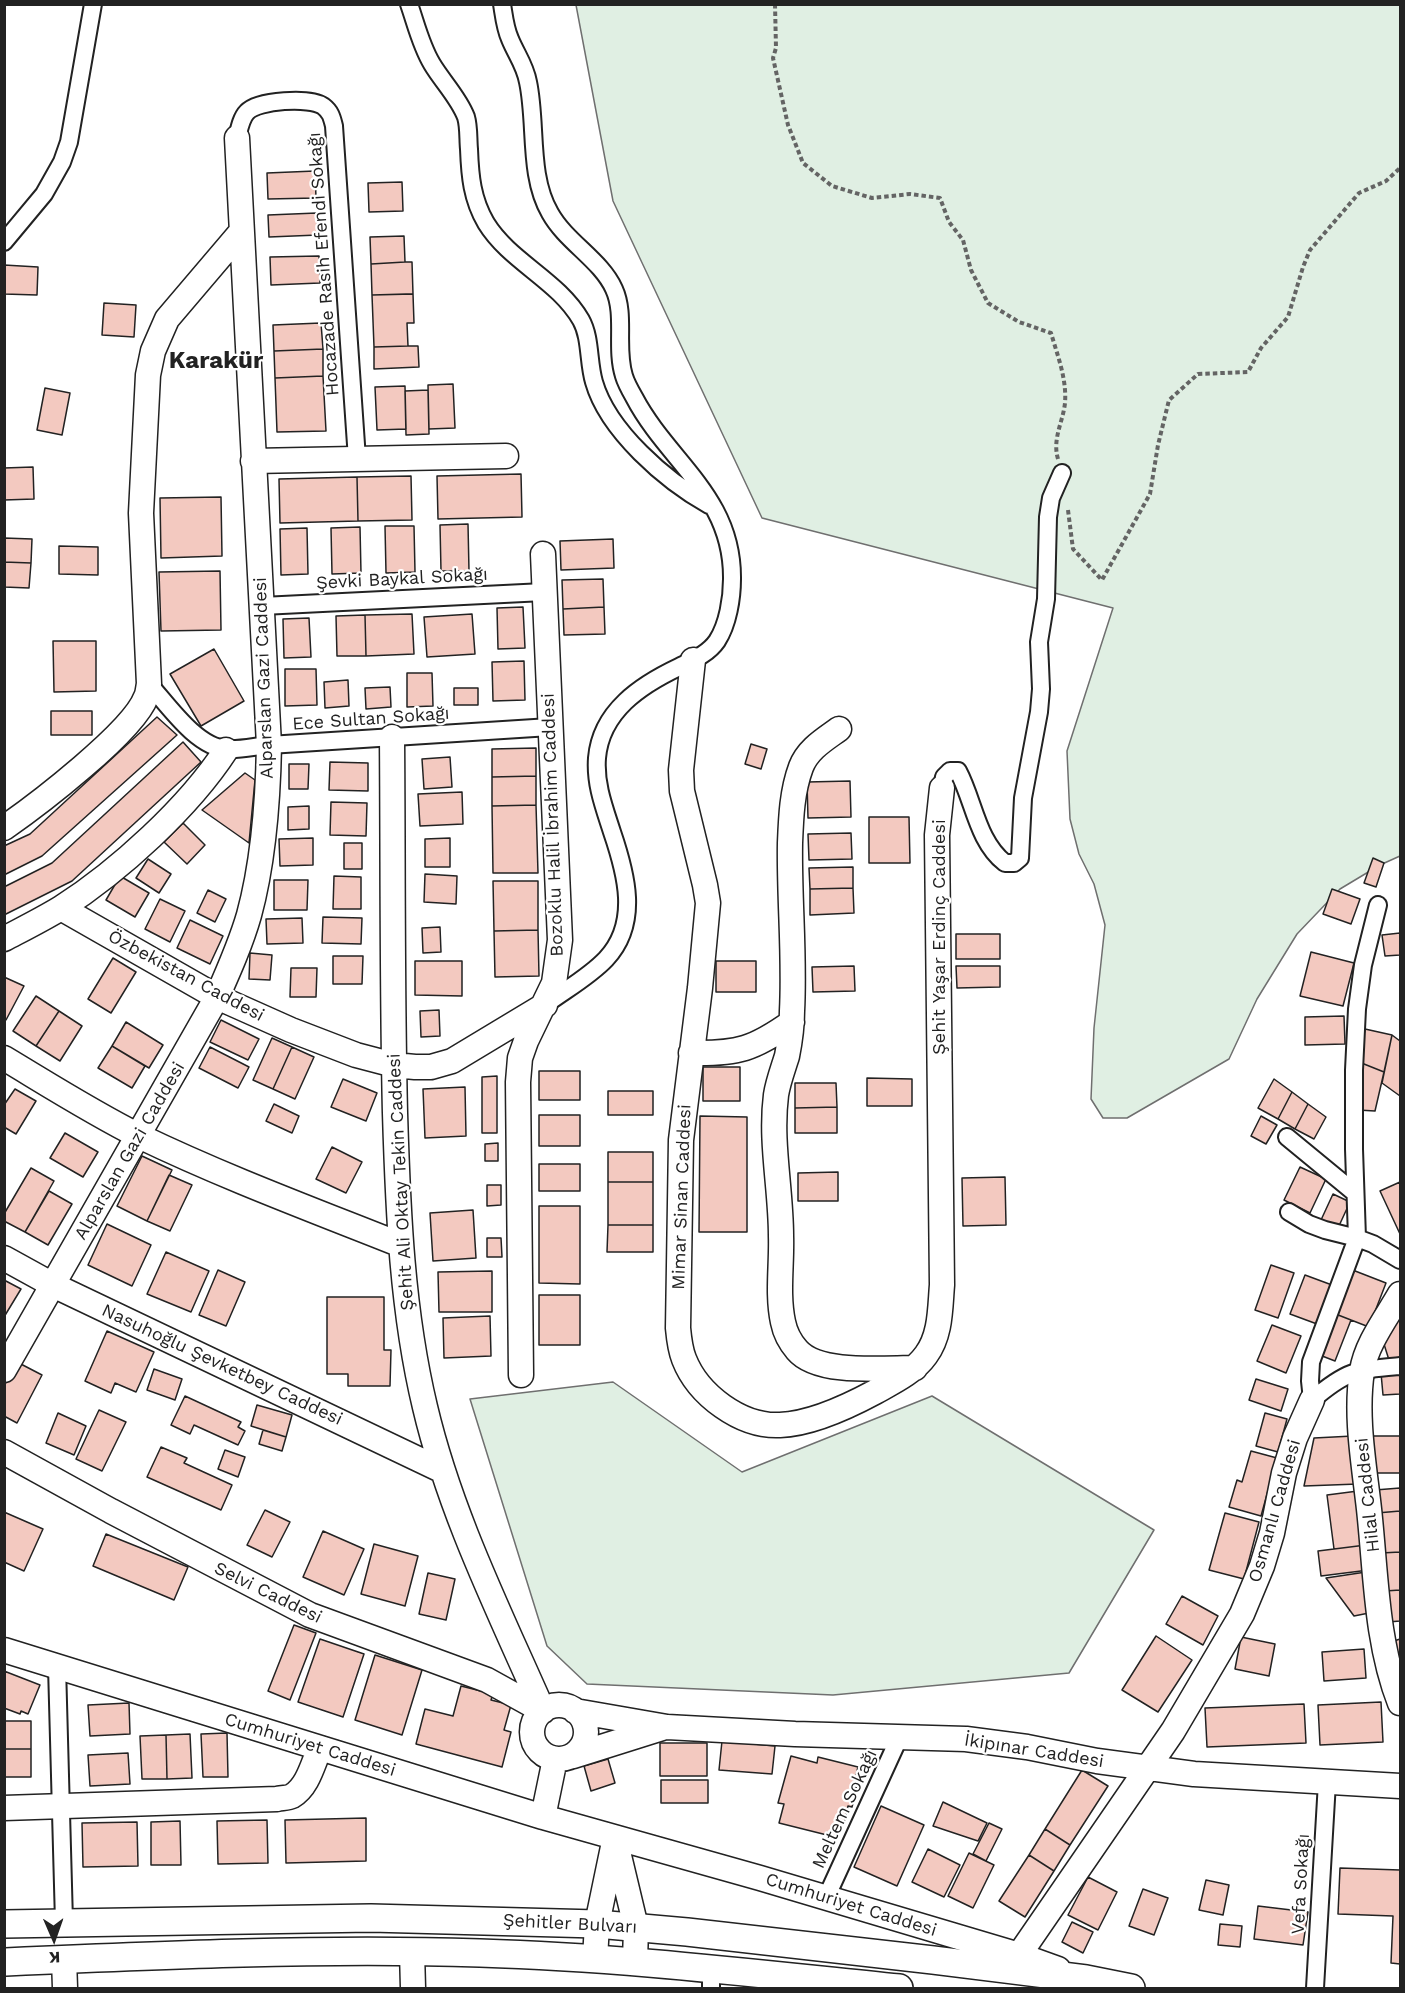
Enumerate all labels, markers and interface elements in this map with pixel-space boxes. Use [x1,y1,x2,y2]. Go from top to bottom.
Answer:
street label: Hocazade Rasih Efendi Sokağı [304,132,344,396]
district label: Karakür [169,347,263,375]
street label: Şevki Baykal Sokağı [316,564,488,594]
street label: Alparslan Gazi Caddesi [250,577,278,779]
street label: Bozoklu Halil İbrahim Caddesi [538,693,568,957]
street label: Ece Sultan Sokağı [292,703,450,735]
street label: Şehit Yaşar Erdinç Caddesi [929,819,951,1055]
street label: Özbekistan Caddesi [104,926,268,1026]
street label: Şehit Ali Oktay Tekin Caddesi [383,1053,419,1311]
street label: Alparslan Gazi Caddesi [70,1058,190,1244]
street label: Mimar Sinan Caddesi [668,1104,696,1290]
street label: Nasuhoğlu Şevketbey Caddesi [98,1300,346,1430]
street label: Osmanlı Caddesi [1244,1437,1306,1585]
street label: Hilal Caddesi [1351,1437,1385,1553]
street label: Selvi Caddesi [211,1558,325,1628]
street label: Cumhuriyet Caddesi [222,1709,398,1781]
street label: İkipınar Caddesi [963,1729,1105,1773]
street label: Meltem Sokağı [808,1746,882,1872]
street label: Vefa Sokağı [1288,1833,1314,1935]
street label: Cumhuriyet Caddesi [763,1869,939,1941]
north arrow [24,1909,84,1969]
street label: Şehitler Bulvarı [502,1910,638,1938]
text: K [49,1948,61,1967]

